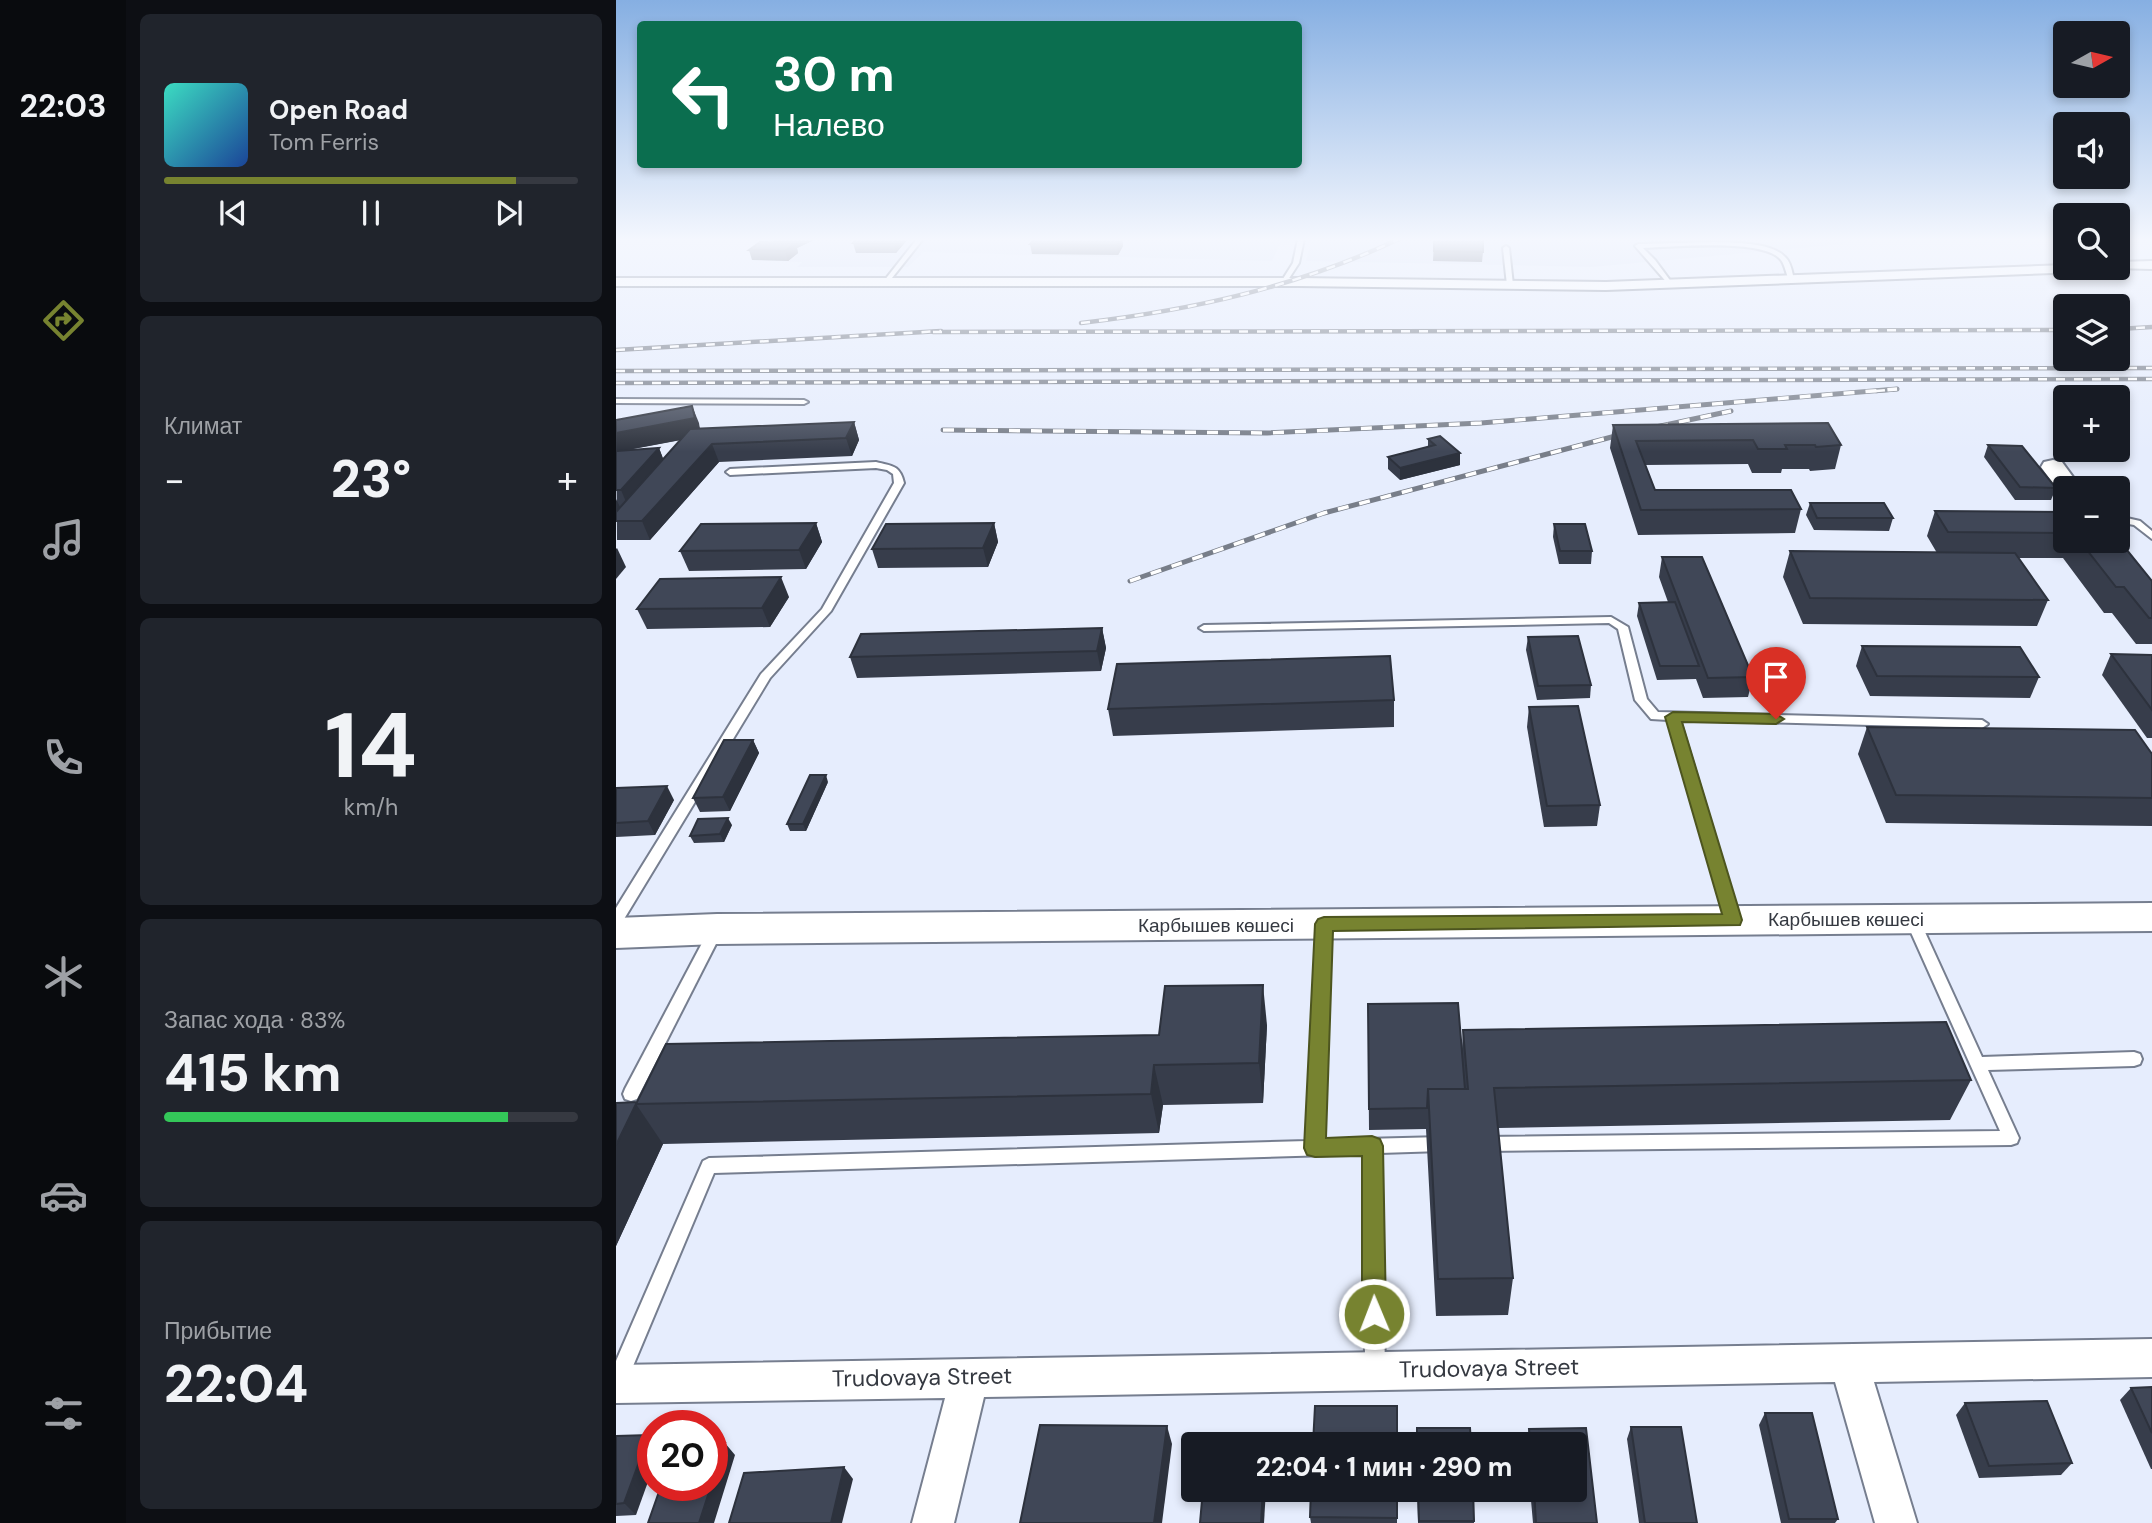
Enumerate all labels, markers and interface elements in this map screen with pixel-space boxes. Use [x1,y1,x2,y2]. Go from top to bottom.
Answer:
north arrow [2053,21,2130,98]
map controls [2053,21,2130,553]
text: 30 m [773,42,895,106]
icon: left [658,49,749,140]
text: 22:03 [20,85,106,127]
text: Open Road [269,93,408,127]
text: Налево [773,104,885,146]
button: sound [2053,112,2130,189]
text: Tom Ferris [269,127,379,157]
icon: previous [214,194,252,232]
icon: pause [352,194,390,232]
icon: next [490,194,528,232]
button: search [2053,203,2130,280]
button: layers [2053,294,2130,371]
icon: directions [39,296,88,345]
button: + [2053,385,2130,462]
text: Климат [164,411,242,441]
text: 23° [331,445,411,513]
text: − [164,455,185,505]
text: + [557,455,578,505]
button: − [2053,476,2130,553]
icon: music [39,515,88,564]
pin [1746,647,1806,719]
icon: arrive [1757,658,1795,696]
text: 14 [325,687,417,805]
icon: phone [39,733,88,782]
text: km/h [344,792,398,822]
street label: Карбышев көшесі [1768,907,1924,932]
street label: Карбышев көшесі [1138,913,1294,938]
icon: climate [39,952,88,1001]
text: Запас хода · 83% [164,1005,345,1035]
text: 415 km [164,1039,341,1107]
icon: car [39,1171,88,1220]
position arrow [1337,1277,1411,1351]
text: Прибытие [164,1316,272,1346]
text: 22:04 [164,1350,308,1418]
street label: Trudovaya Street [1399,1351,1579,1385]
street label: Trudovaya Street [832,1360,1012,1394]
icon: filters [39,1389,88,1438]
speed limit sign: 20 [637,1410,728,1501]
text: 22:04 · 1 мин · 290 m [1256,1450,1512,1484]

